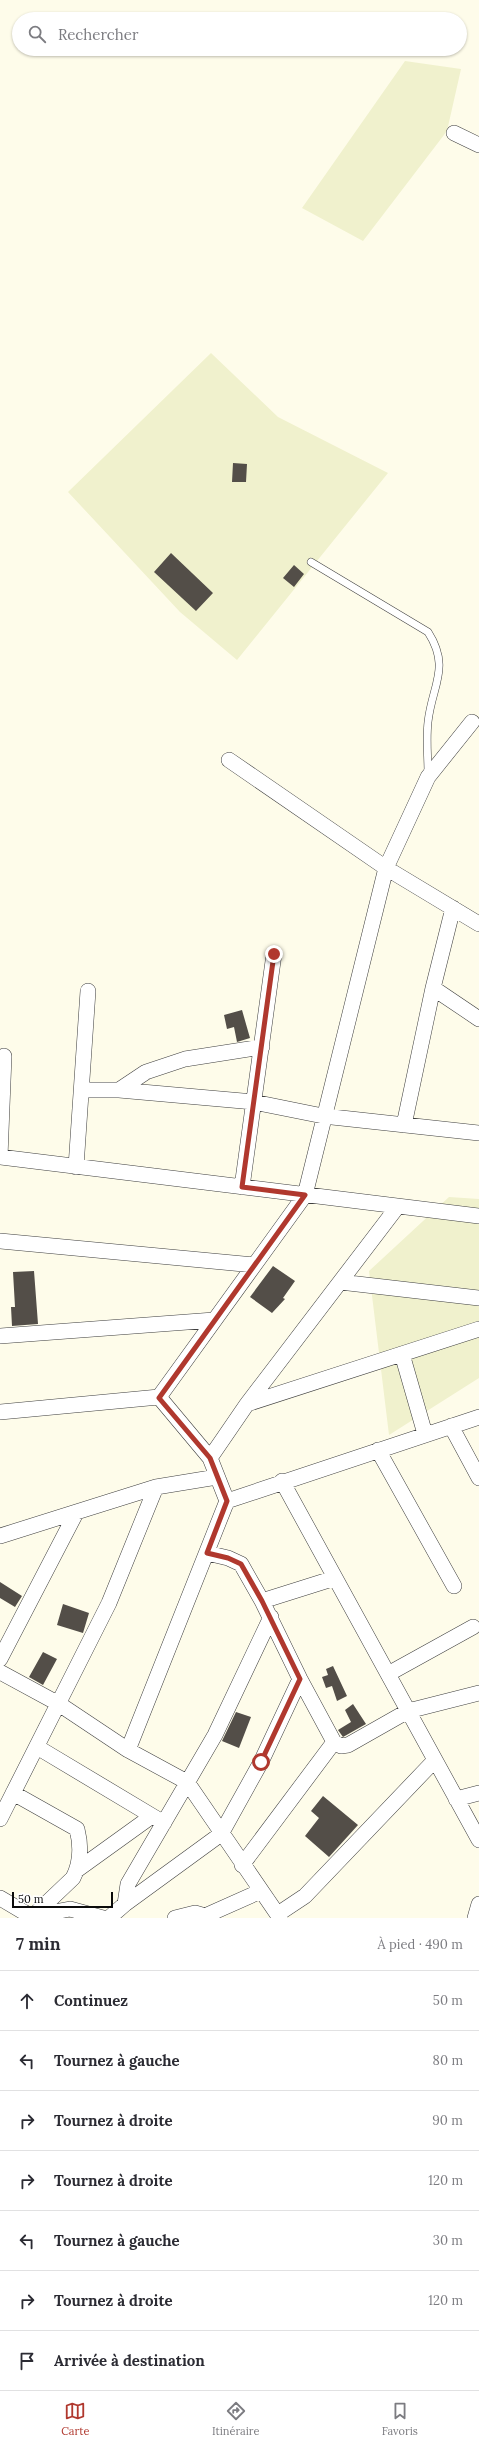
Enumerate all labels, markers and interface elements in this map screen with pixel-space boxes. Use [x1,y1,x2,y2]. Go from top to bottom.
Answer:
search box [12,12,467,56]
icon: search [26,23,48,45]
text: Rechercher [58,25,138,44]
route end [265,945,283,963]
route start [252,1753,270,1771]
scale bar [12,1890,113,1909]
text: 50 m [18,1892,44,1906]
text: 7 min [16,1933,61,1955]
text: À pied · 490 m [378,1936,463,1953]
icon: ahead [16,1990,38,2012]
text: Continuez [54,1991,128,2010]
text: 50 m [433,1992,463,2009]
icon: left [16,2050,38,2072]
text: Tournez à gauche [54,2051,180,2070]
text: 80 m [433,2052,463,2069]
icon: right [16,2110,38,2132]
text: Tournez à droite [54,2111,173,2130]
text: 90 m [432,2112,463,2129]
icon: right [16,2170,38,2192]
text: Tournez à droite [54,2171,173,2190]
text: 120 m [428,2172,463,2189]
icon: left [16,2230,38,2252]
text: Tournez à gauche [54,2231,180,2250]
text: 30 m [433,2232,463,2249]
icon: right [16,2290,38,2312]
text: Tournez à droite [54,2291,173,2310]
text: 120 m [428,2292,463,2309]
icon: arrive [16,2350,38,2372]
text: Arrivée à destination [54,2351,205,2370]
tab: Carte [61,2400,90,2438]
tab: Itinéraire [212,2400,260,2438]
tab: Favoris [382,2400,418,2438]

